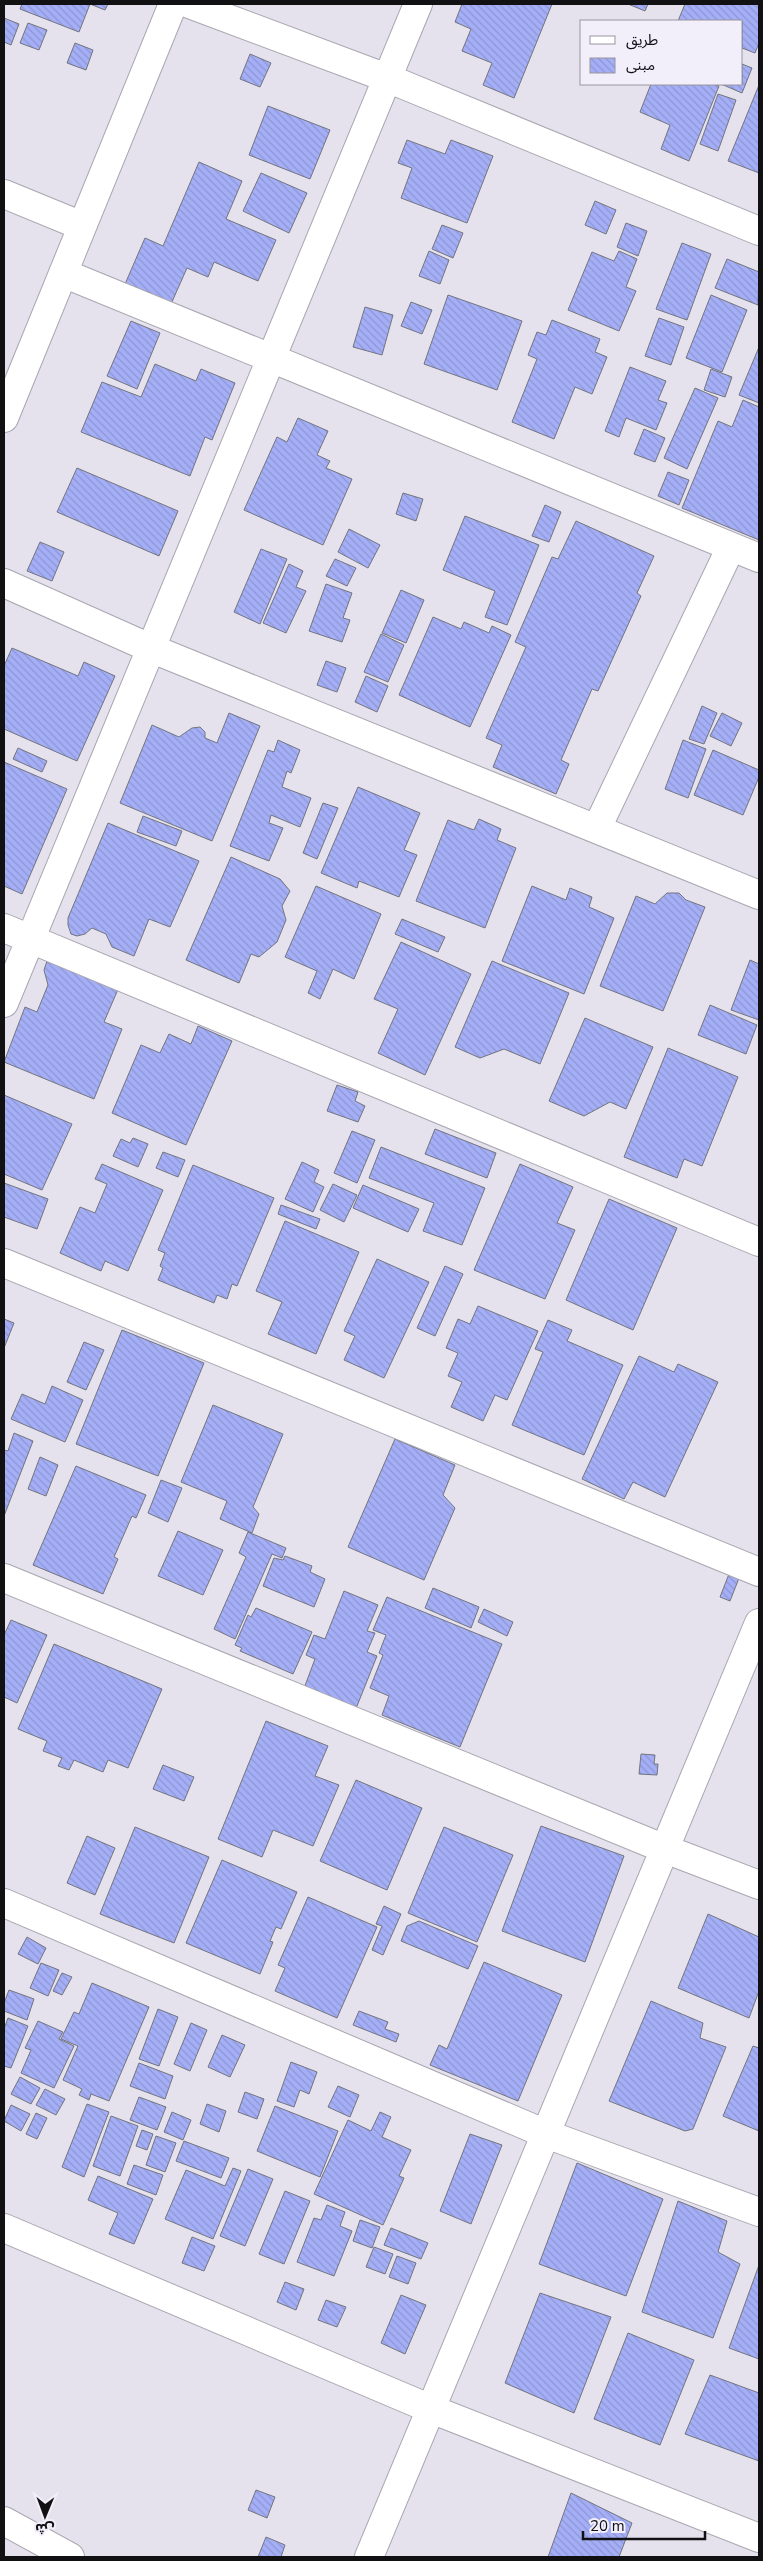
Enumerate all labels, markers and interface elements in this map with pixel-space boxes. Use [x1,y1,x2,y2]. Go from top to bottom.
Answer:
legend [580,20,743,85]
text: طريق [626,30,658,50]
text: مبنى [626,55,655,75]
north arrow [20,2491,70,2541]
scale bar [583,2508,706,2540]
text: 20 m [590,2516,625,2536]
text: ش [35,2519,55,2538]

